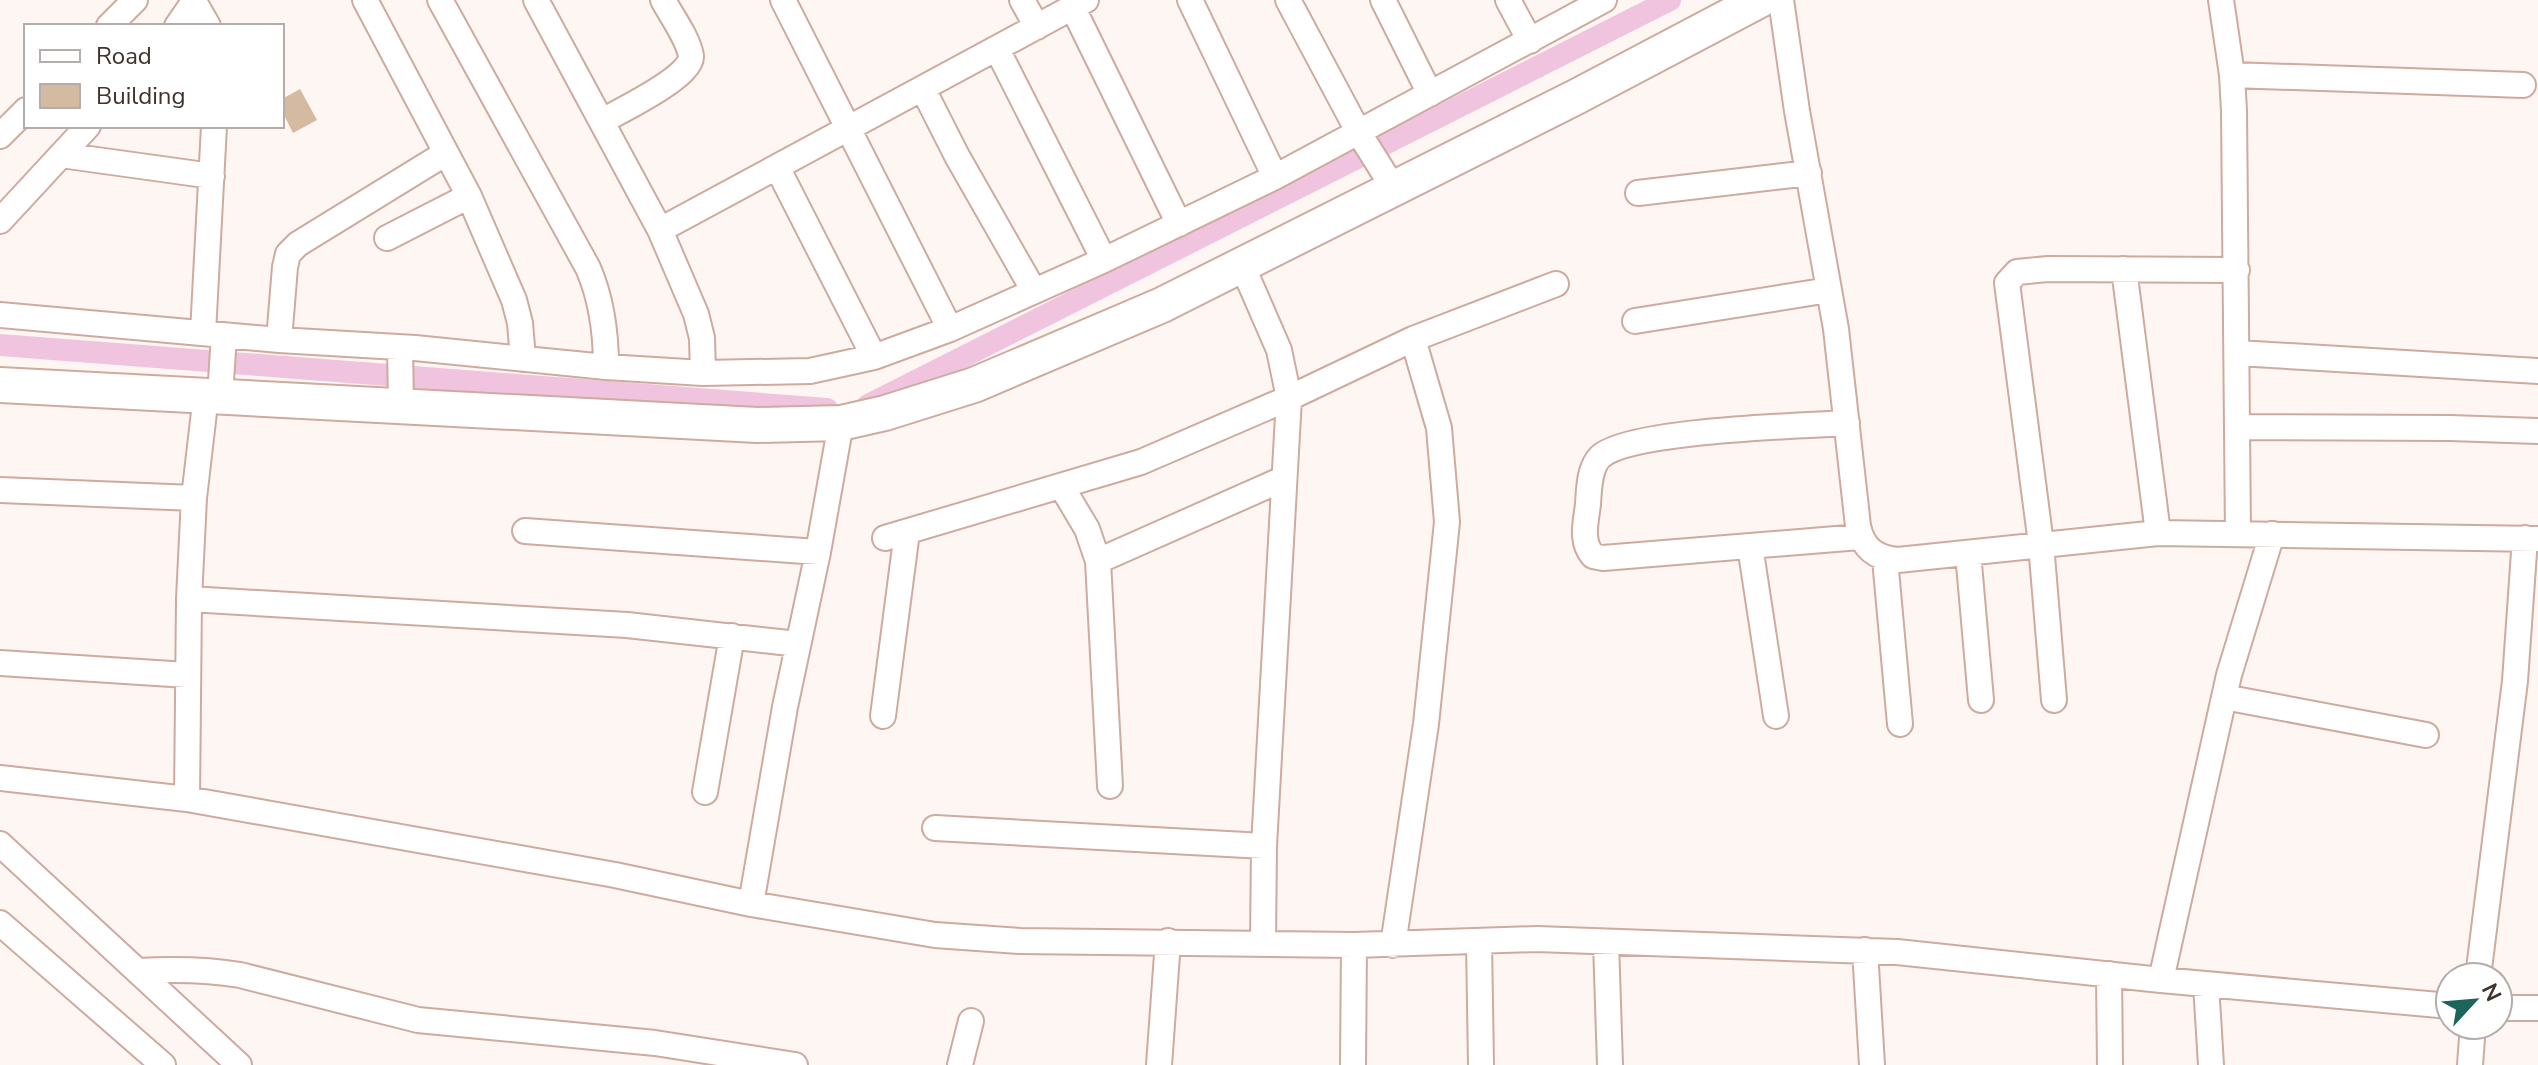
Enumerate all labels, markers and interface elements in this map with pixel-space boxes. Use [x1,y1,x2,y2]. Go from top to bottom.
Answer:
legend [24,24,284,128]
text: Road [96,40,152,72]
text: Building [96,80,186,112]
north arrow [2434,961,2514,1041]
text: N [2474,979,2508,1007]

